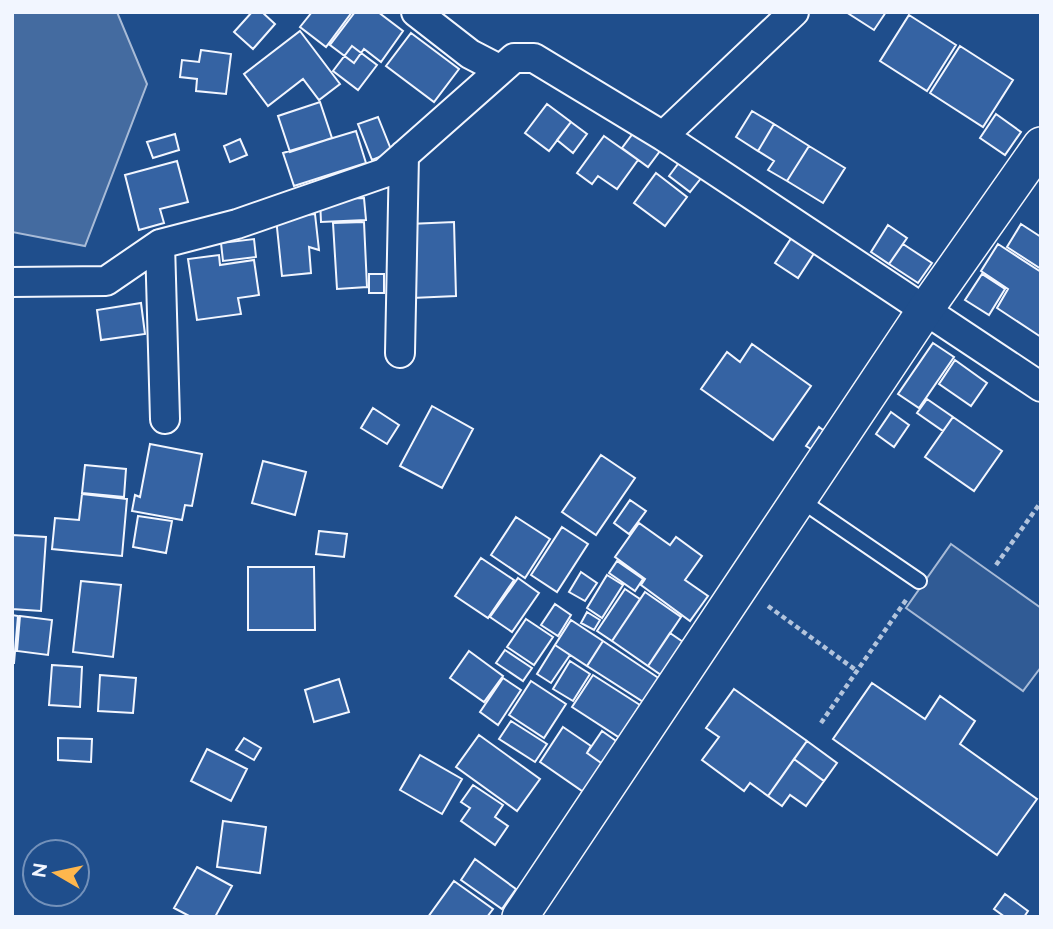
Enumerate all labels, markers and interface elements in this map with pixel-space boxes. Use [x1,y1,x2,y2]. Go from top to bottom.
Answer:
north arrow [21,838,91,908]
text: N [27,861,51,879]

